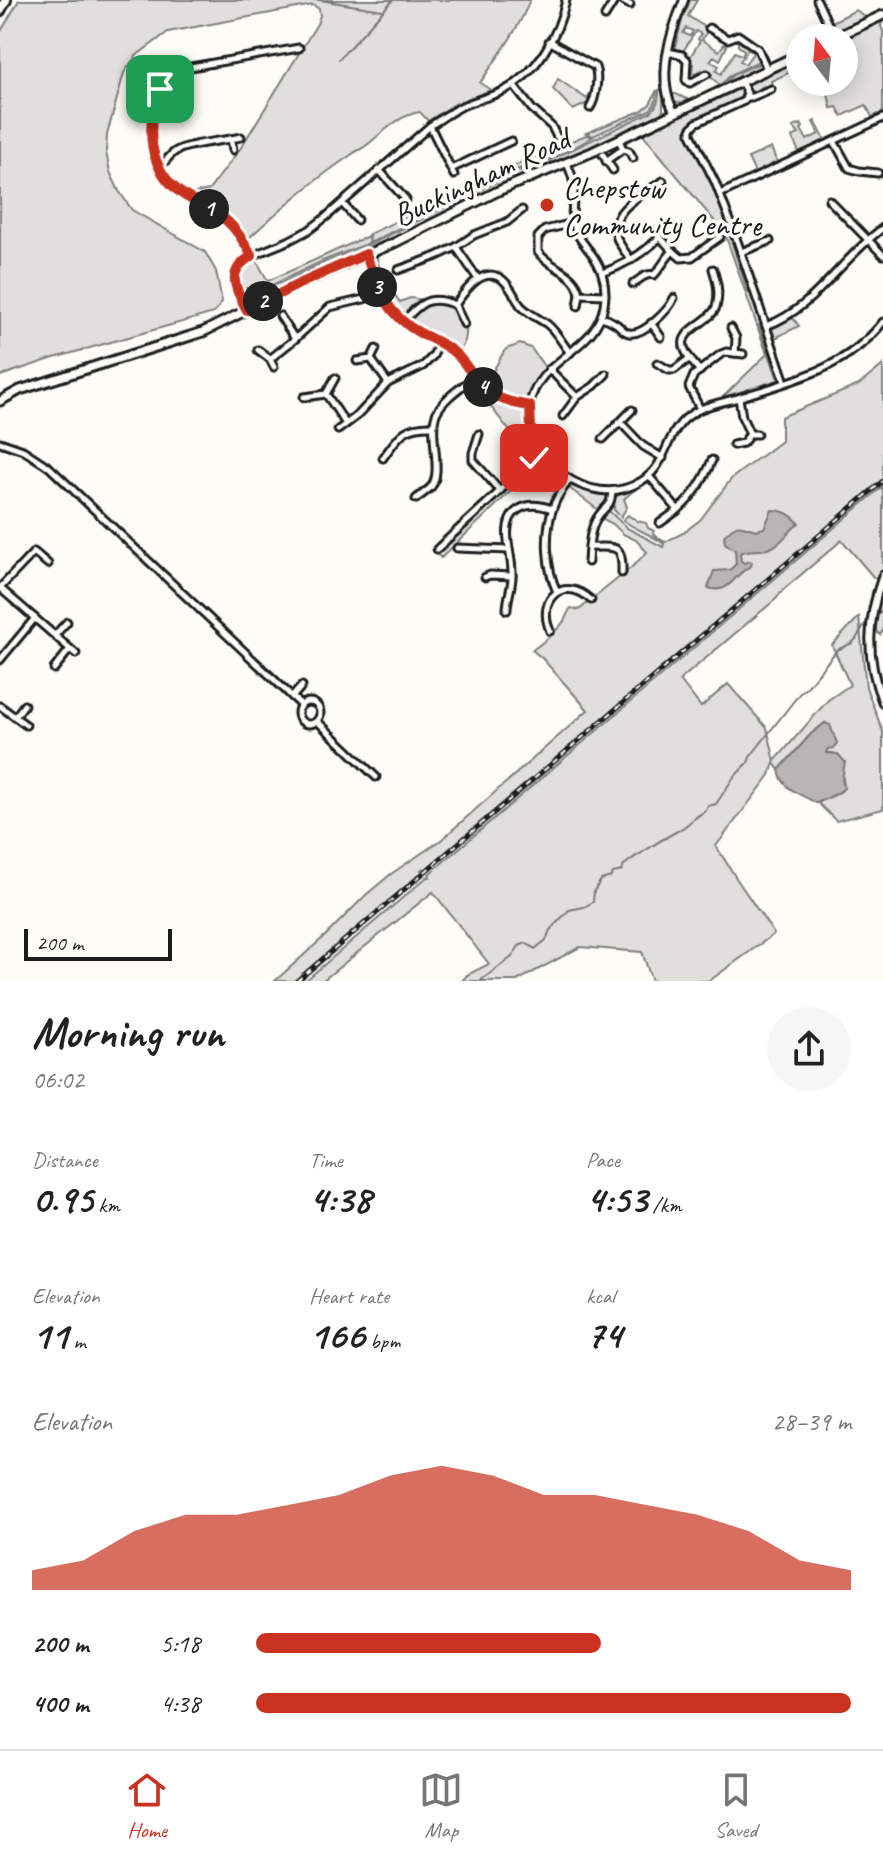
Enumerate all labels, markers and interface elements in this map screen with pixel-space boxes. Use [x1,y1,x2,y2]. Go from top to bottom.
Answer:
north arrow [786,24,858,96]
map controls [786,24,858,96]
pin [126,55,194,123]
icon: arrive [138,67,182,111]
street label: Buckingham Road [386,116,580,236]
place label: Chepstow Community Centre [563,167,763,245]
pin: 1 [189,189,229,229]
text: 1 [204,195,214,223]
marker: Chepstow Community Centre [538,196,556,214]
pin: 3 [357,267,397,307]
text: 3 [372,273,382,301]
pin: 2 [243,281,283,321]
text: 2 [258,287,268,315]
pin: 4 [463,367,503,407]
text: 4 [478,373,488,401]
pin [500,424,568,492]
icon: check [512,436,556,480]
scale bar [24,925,172,961]
text: 200 m [36,929,83,957]
text: Morning run [32,1005,224,1060]
button: share [767,1007,851,1091]
text: 06:02 [32,1063,84,1096]
text: Distance [32,1146,98,1174]
text: Time [309,1146,343,1174]
text: Pace [586,1146,620,1174]
text: 0.95 [32,1174,93,1224]
text: 4:38 [309,1174,371,1224]
text: 4:53 [586,1174,647,1224]
text: km [93,1191,120,1219]
text: /km [647,1191,681,1219]
text: Elevation [32,1282,100,1310]
text: Heart rate [309,1282,389,1310]
text: kcal [586,1282,615,1310]
text: 11 [32,1310,68,1360]
text: 166 [309,1310,365,1360]
text: 74 [586,1310,622,1360]
text: m [68,1327,86,1355]
text: bpm [365,1327,400,1355]
text: Elevation [32,1405,112,1438]
text: 28–39 m [772,1405,851,1438]
text: 200 m [32,1627,88,1660]
text: 5:18 [160,1627,200,1660]
text: 400 m [32,1687,88,1720]
text: 4:38 [160,1687,200,1720]
tab: Home [125,1768,169,1844]
tab: Map [419,1768,463,1844]
tab: Saved [714,1768,758,1844]

